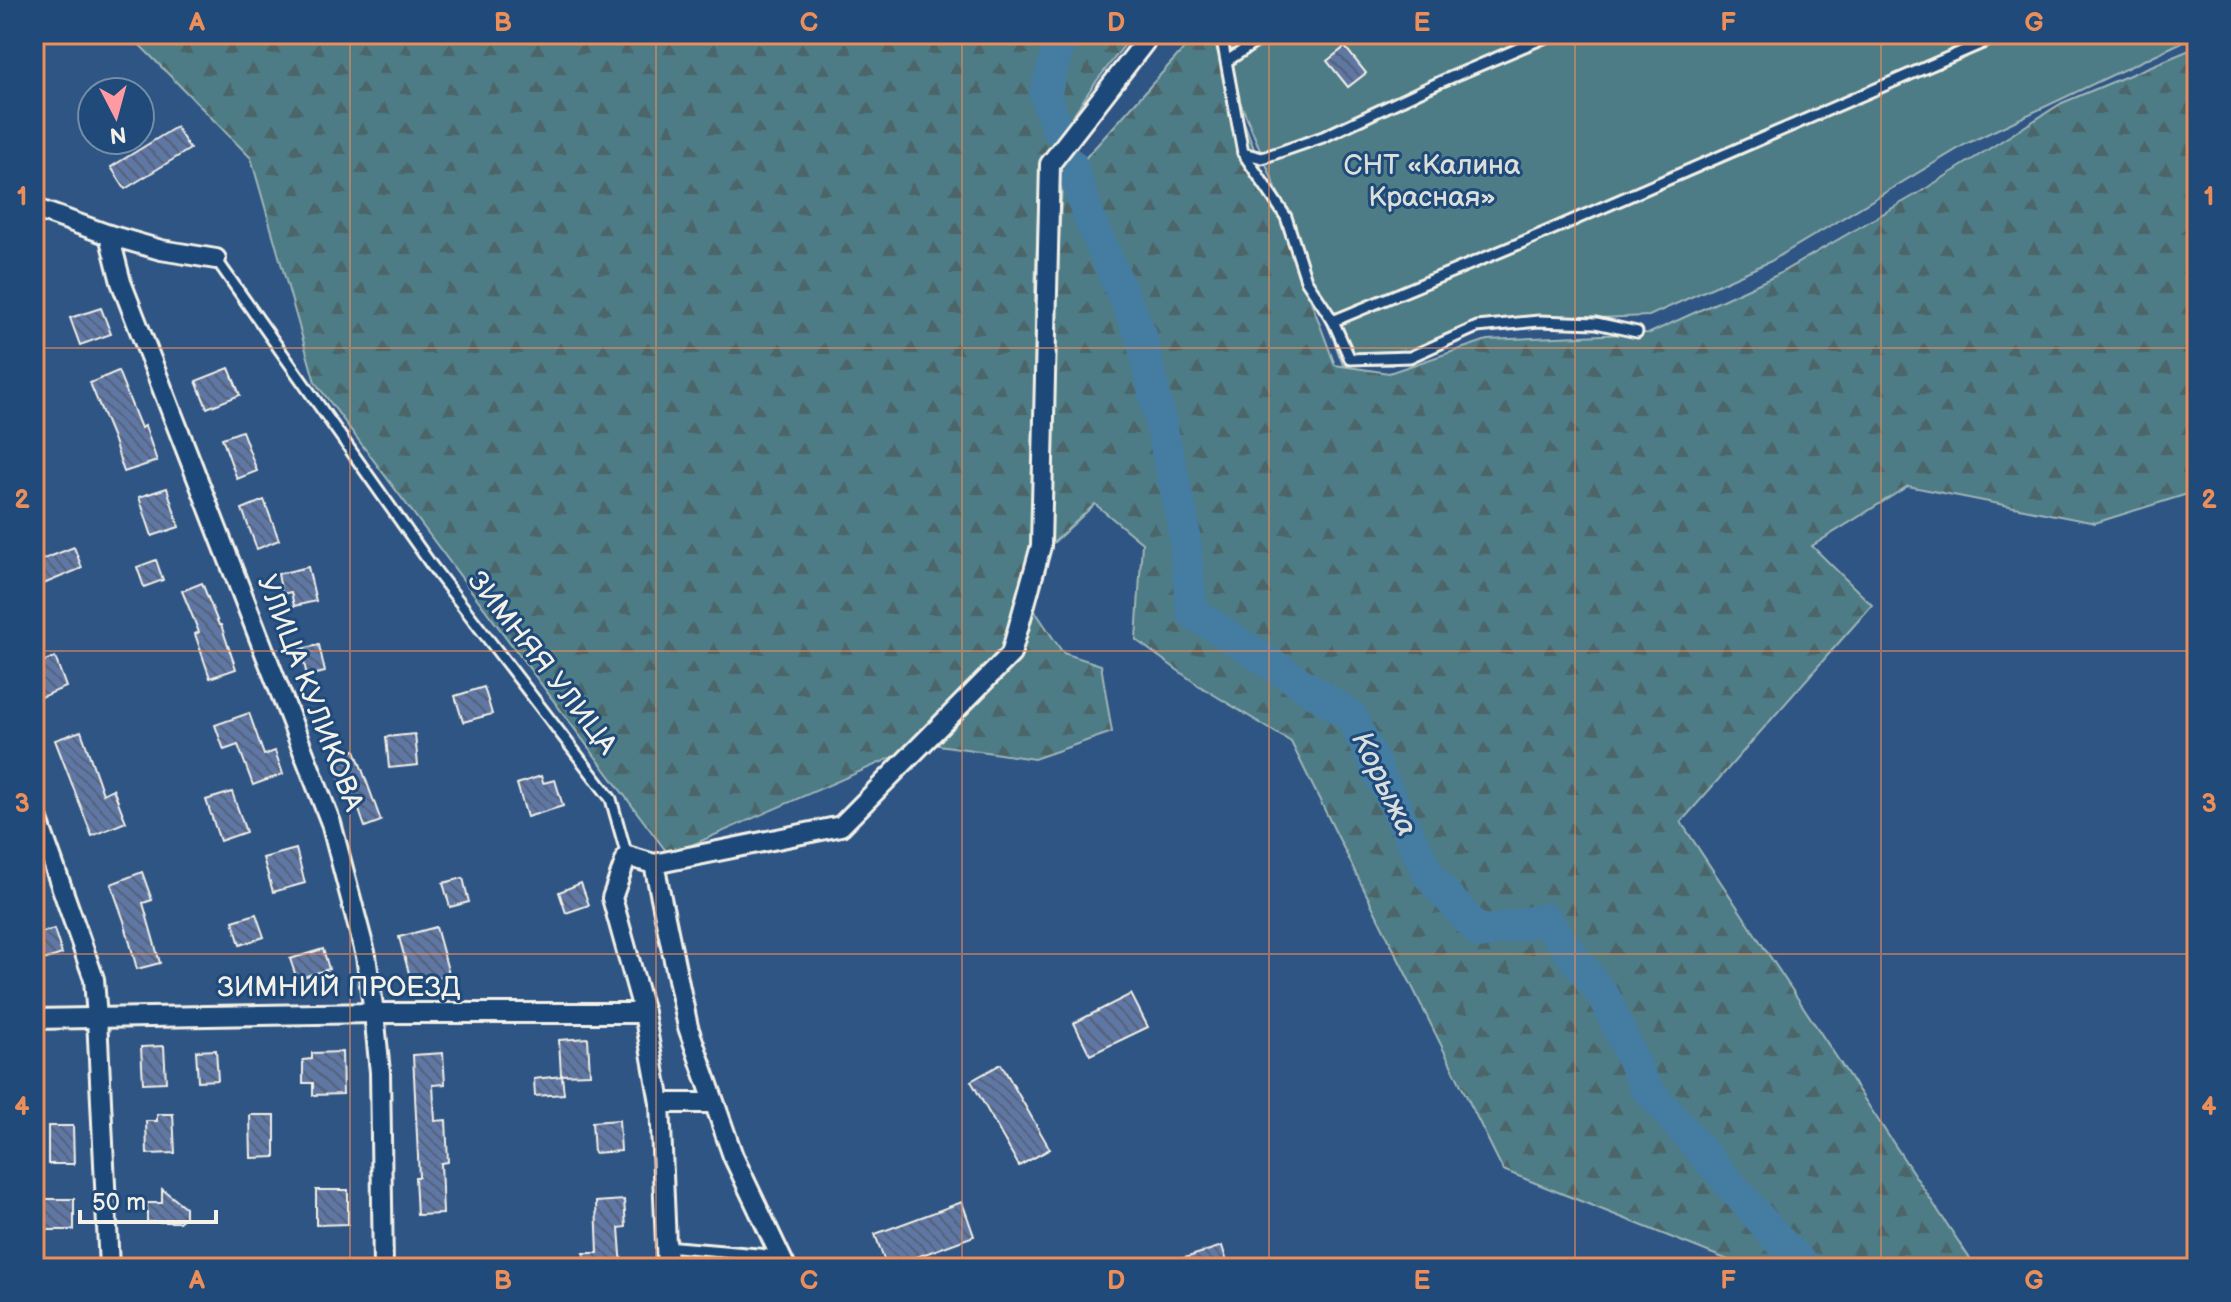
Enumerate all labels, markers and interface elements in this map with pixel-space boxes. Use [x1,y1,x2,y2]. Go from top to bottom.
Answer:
text: A [188,8,205,39]
text: B [494,8,512,39]
text: C [800,8,818,39]
text: D [1107,8,1125,39]
text: E [1414,8,1431,39]
text: F [1720,8,1736,39]
text: G [2024,8,2044,39]
north arrow [76,76,156,156]
text: N [108,120,128,149]
park label: СНТ «Калина Красная» [1344,149,1521,214]
text: 1 [17,182,27,213]
text: 1 [2204,182,2214,213]
text: 2 [14,485,30,516]
text: 2 [2201,485,2217,516]
street label: ЗИМНЯЯ УЛИЦА [460,565,624,762]
street label: УЛИЦА КУЛИКОВА [250,570,371,817]
water label: Корыжа [1343,726,1425,842]
text: 3 [14,789,30,820]
text: 3 [2201,789,2217,820]
street label: ЗИМНИЙ ПРОЕЗД [217,971,461,1004]
text: 4 [14,1092,30,1123]
text: 4 [2201,1092,2217,1123]
scale bar [80,1174,216,1224]
text: 50 m [92,1188,146,1217]
text: A [188,1266,205,1297]
text: B [494,1266,512,1297]
text: C [800,1266,818,1297]
text: D [1107,1266,1125,1297]
text: E [1414,1266,1431,1297]
text: F [1720,1266,1736,1297]
text: G [2024,1266,2044,1297]

